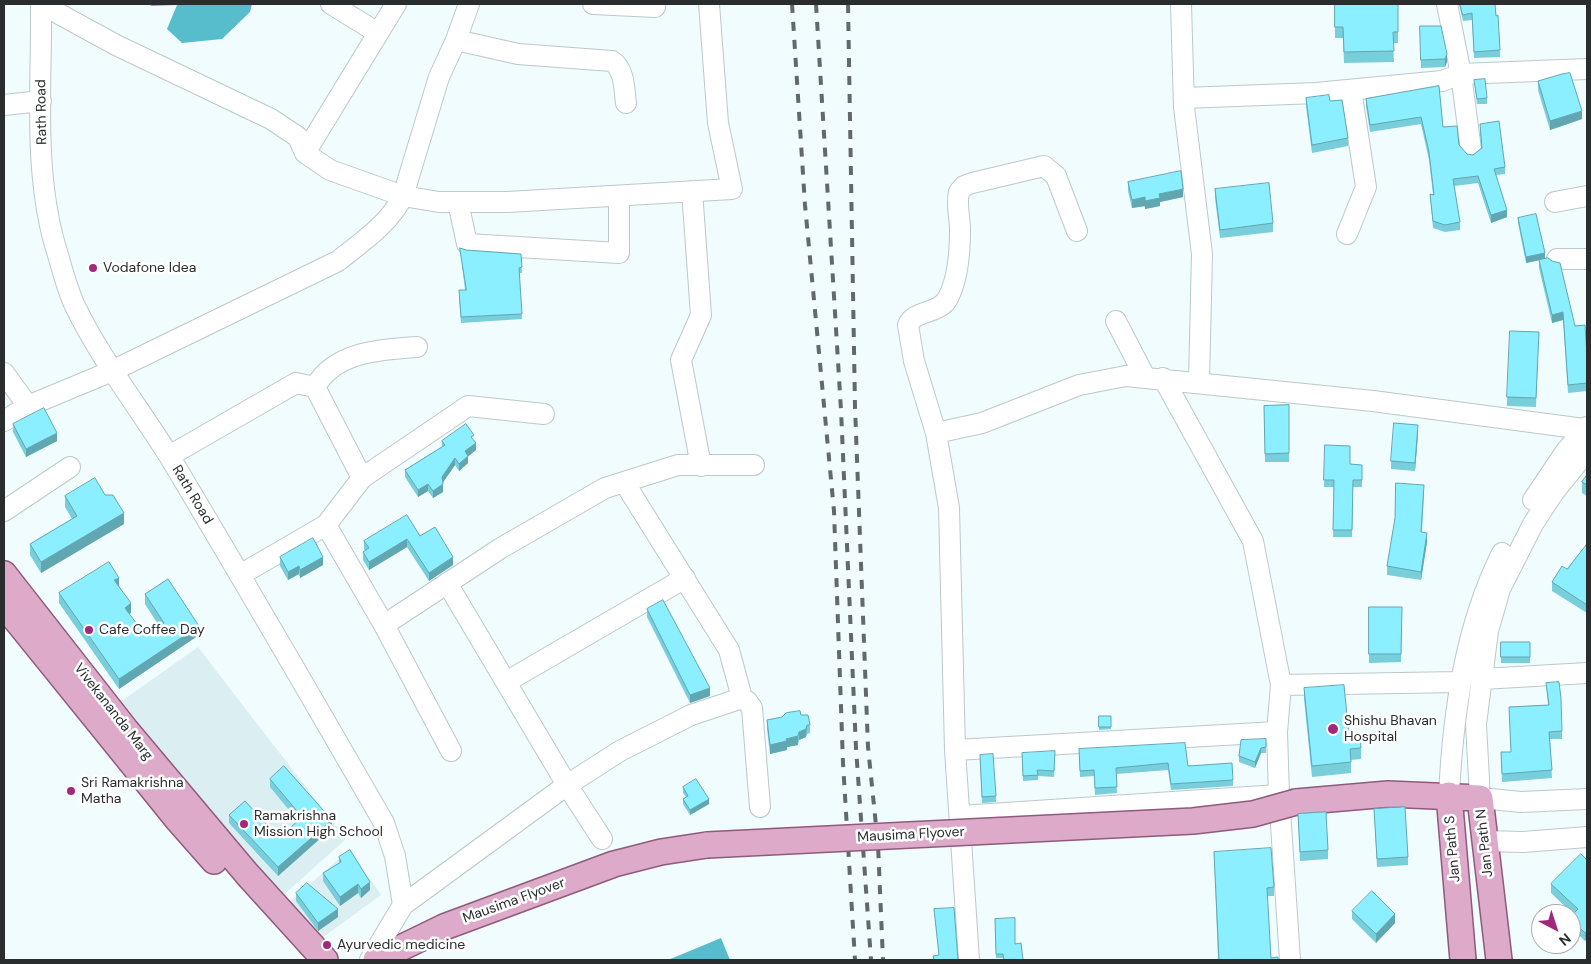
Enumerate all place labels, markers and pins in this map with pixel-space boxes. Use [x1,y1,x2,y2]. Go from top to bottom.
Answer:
place label: Vodafone Idea [103,260,196,276]
marker: Vodafone Idea [87,262,99,274]
place label: Cafe Coffee Day [99,622,205,638]
marker: Cafe Coffee Day [83,624,95,636]
place label: Shishu Bhavan Hospital [1344,713,1437,746]
marker: Shishu Bhavan Hospital [1326,722,1340,736]
place label: Sri Ramakrishna Matha [81,775,184,808]
marker: Sri Ramakrishna Matha [65,785,77,797]
place label: Ramakrishna Mission High School [254,808,383,840]
marker: Ramakrishna Mission High School [238,818,250,830]
place label: Ayurvedic medicine [337,937,465,953]
marker: Ayurvedic medicine [321,939,333,951]

